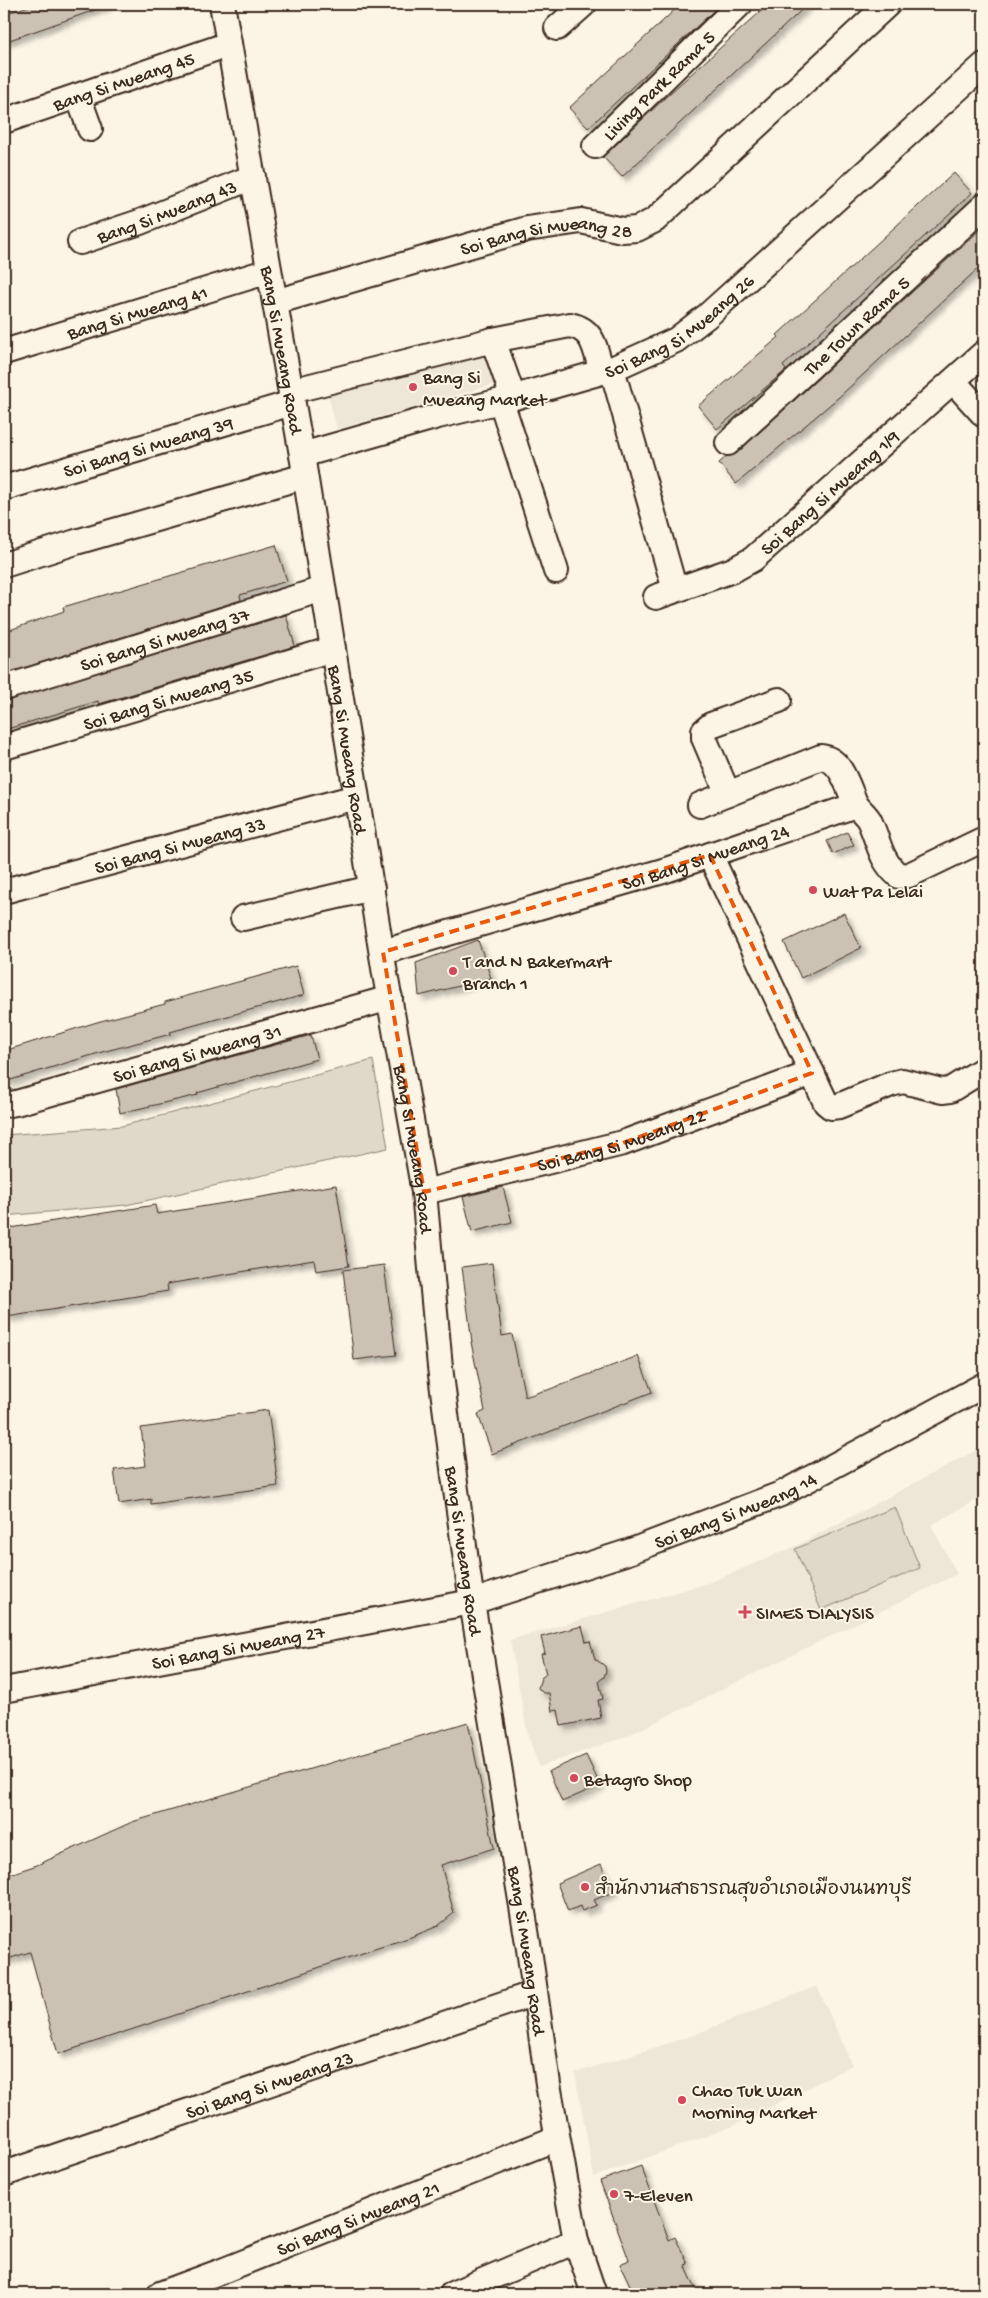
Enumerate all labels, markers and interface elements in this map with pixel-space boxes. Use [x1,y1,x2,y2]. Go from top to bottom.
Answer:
street label: Living Park Rama 5 [599,27,721,147]
street label: Bang Si Mueang 45 [50,49,198,119]
street label: Bang Si Mueang 43 [94,177,241,251]
street label: Soi Bang Si Mueang 28 [458,213,633,263]
street label: Bang Si Mueang Road [253,263,306,438]
street label: Soi Bang Si Mueang 26 [603,271,761,385]
street label: The Town Rama 5 [799,273,916,383]
street label: Bang Si Mueang 41 [64,282,211,347]
place label: Bang Si Mueang Market [422,368,549,413]
marker: Bang Si Mueang Market [407,381,419,393]
street label: Soi Bang Si Mueang 39 [61,413,237,485]
street label: Soi Bang Si Mueang 1/9 [757,426,906,562]
street label: Soi Bang Si Mueang 37 [78,604,254,679]
street label: Bang Si Mueang Road [321,663,371,838]
street label: Soi Bang Si Mueang 35 [81,665,257,738]
street label: Soi Bang Si Mueang 33 [93,814,269,881]
street label: Soi Bang Si Mueang 24 [620,821,793,897]
place label: Wat Pa Lelai [823,882,923,905]
marker: Wat Pa Lelai [807,884,819,896]
place label: T and N Bakermart Branch 1 [462,952,613,997]
marker: T and N Bakermart Branch 1 [447,965,459,977]
street label: Soi Bang Si Mueang 31 [111,1021,285,1090]
street label: Bang Si Mueang Road [386,1062,436,1236]
street label: Soi Bang Si Mueang 22 [535,1105,709,1179]
street label: Bang Si Mueang Road [438,1464,486,1639]
street label: Soi Bang Si Mueang 14 [652,1469,821,1556]
place label: SIMES DIALYSIS [756,1604,874,1627]
marker: SIMES DIALYSIS [738,1605,752,1619]
street label: Soi Bang Si Mueang 27 [150,1622,328,1677]
place label: Betagro Shop [583,1770,693,1793]
marker: Betagro Shop [568,1772,580,1784]
street label: Bang Si Mueang Road [500,1864,549,2039]
place label: สำนักงานสาธารณสุขอำเภอเมืองนนทบุรี [595,1876,911,1902]
marker: สำนักงานสาธารณสุขอำเภอเมืองนนทบุรี [579,1881,591,1893]
street label: Soi Bang Si Mueang 23 [183,2048,357,2126]
place label: Chao Tuk Wan Morning Market [692,2081,818,2126]
marker: Chao Tuk Wan Morning Market [676,2094,688,2106]
street label: Soi Bang Si Mueang 21 [274,2178,444,2263]
place label: 7-Eleven [623,2186,693,2209]
marker: 7-Eleven [608,2188,620,2200]

